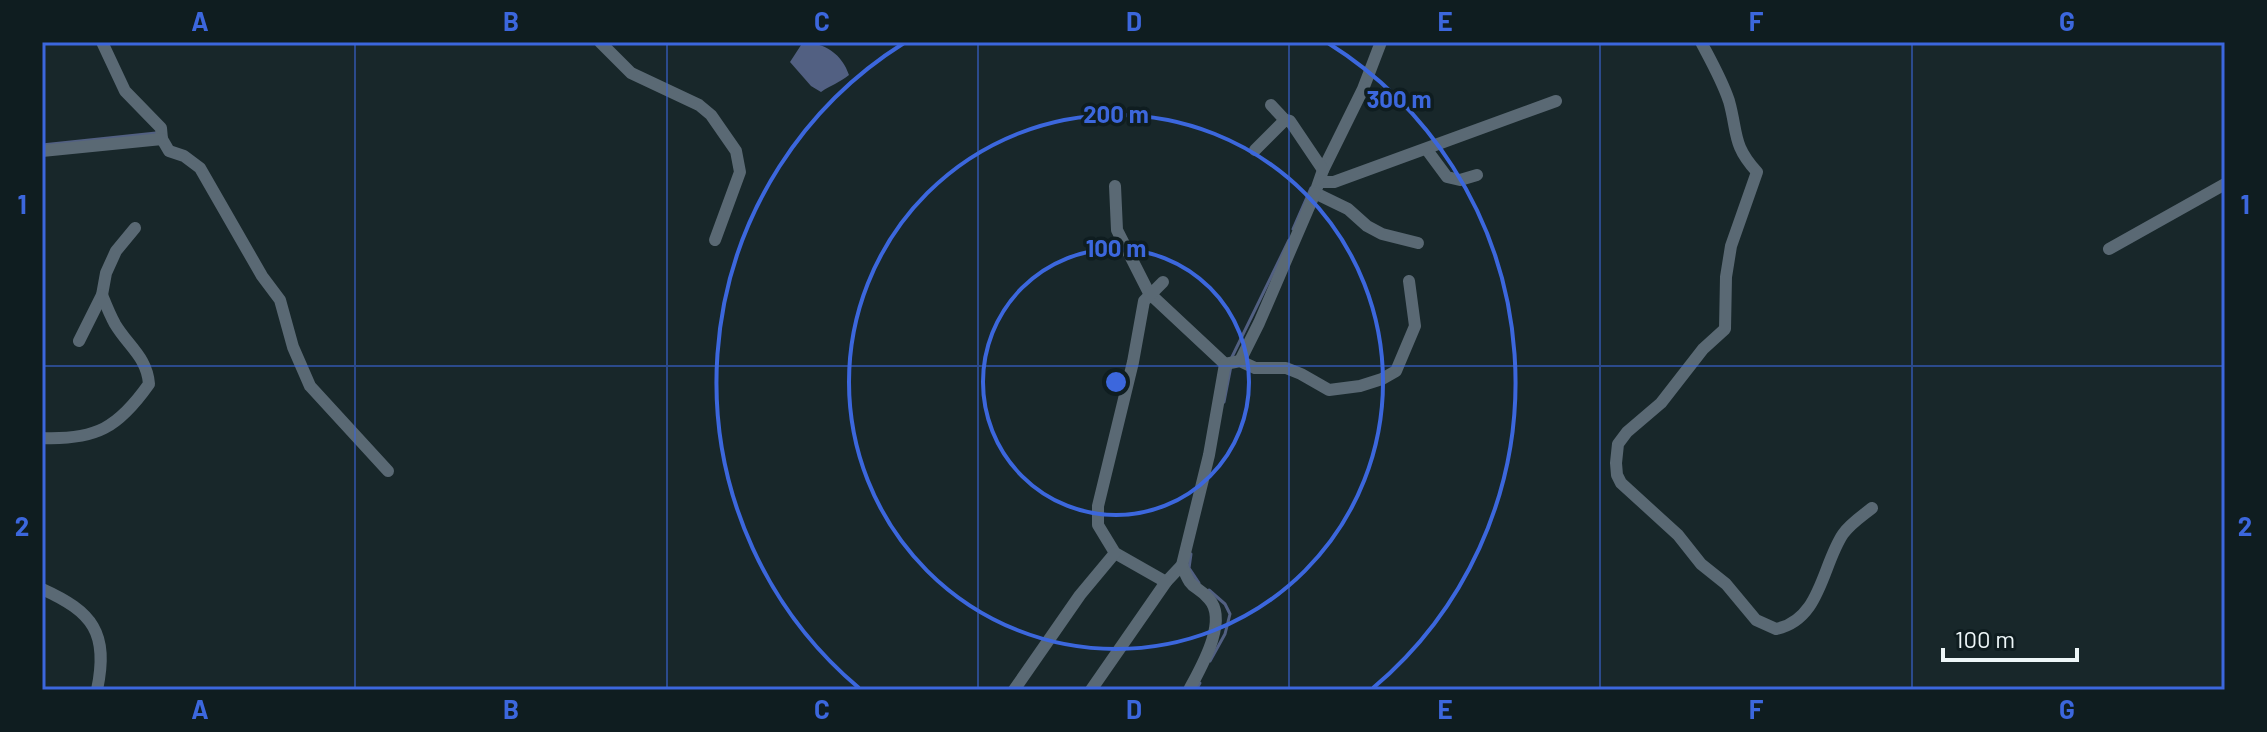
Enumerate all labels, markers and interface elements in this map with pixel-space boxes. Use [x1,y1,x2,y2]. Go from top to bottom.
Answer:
text: A [191,5,209,36]
text: B [503,5,519,36]
text: C [814,5,830,36]
text: D [1126,5,1142,36]
text: E [1437,5,1453,36]
text: F [1749,5,1764,36]
text: G [2059,5,2075,36]
text: 300 m [1366,84,1432,113]
text: 200 m [1083,99,1149,128]
text: 1 [17,188,27,219]
text: 1 [2240,188,2250,219]
text: 100 m [1086,233,1146,262]
centre of rings [1102,368,1130,396]
text: 2 [15,510,29,541]
text: 2 [2238,510,2252,541]
scale bar [1943,612,2077,662]
text: 100 m [1955,624,2015,653]
text: A [191,693,209,724]
text: B [503,693,519,724]
text: C [814,693,830,724]
text: D [1126,693,1142,724]
text: E [1437,693,1453,724]
text: F [1749,693,1764,724]
text: G [2059,693,2075,724]

